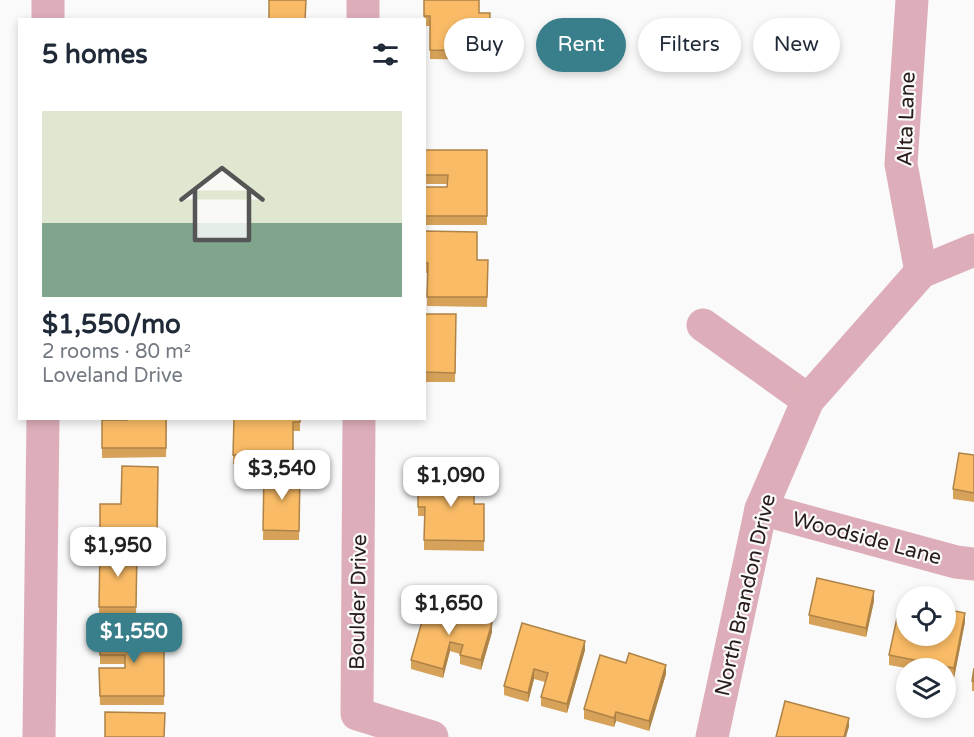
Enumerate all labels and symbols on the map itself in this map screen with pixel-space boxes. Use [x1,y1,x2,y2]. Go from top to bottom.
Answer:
street label: Alta Lane [892,71,921,167]
pin: $3,540 [233,450,331,501]
pin: $1,090 [402,457,500,508]
street label: North Brandon Drive [710,492,781,699]
street label: Woodside Lane [789,507,944,570]
pin: $1,950 [69,527,167,578]
street label: Boulder Drive [345,534,372,670]
pin: $1,650 [400,585,498,636]
pin: $1,550 [85,613,183,664]

